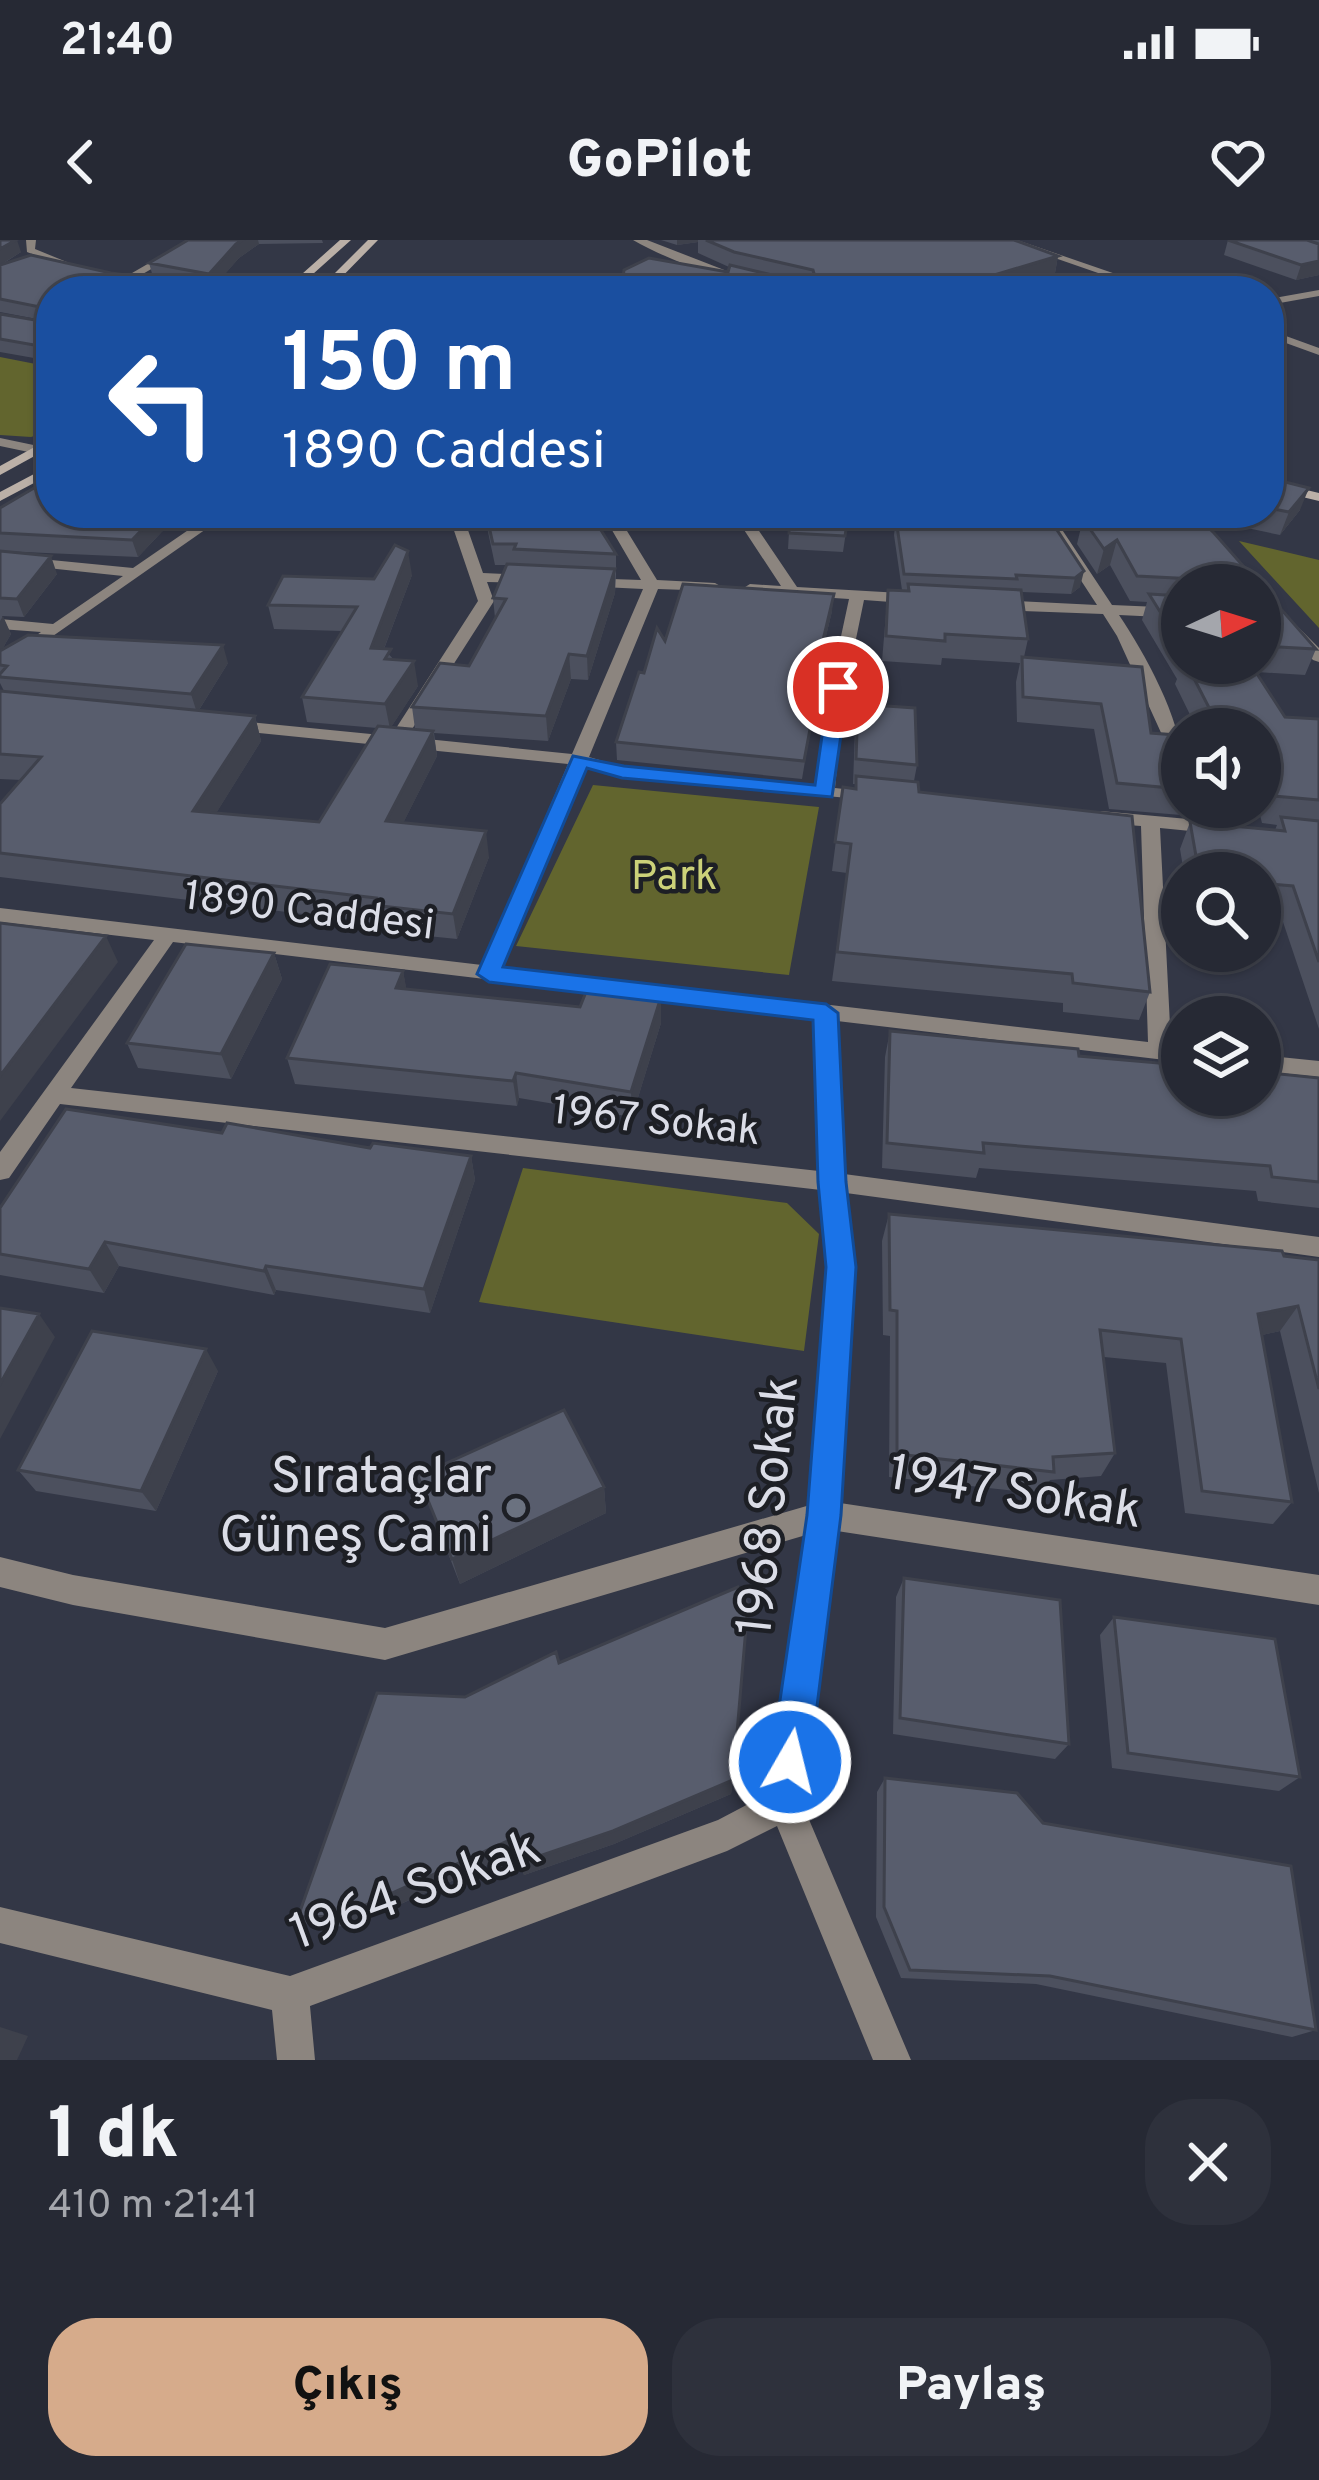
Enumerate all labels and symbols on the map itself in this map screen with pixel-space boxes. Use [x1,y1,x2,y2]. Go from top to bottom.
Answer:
north arrow [1161,564,1281,684]
pin [787,636,889,738]
park label: Park [631,852,717,905]
street label: 1890 Caddesi [181,871,437,955]
street label: 1967 Sokak [550,1086,762,1160]
street label: 1968 Sokak [725,1373,817,1639]
street label: 1947 Sokak [884,1443,1146,1547]
place label: Sırataçlar Güneş Cami [219,1447,492,1571]
marker: Sırataçlar Güneş Cami [503,1495,529,1521]
position arrow [727,1699,853,1825]
street label: 1964 Sokak [282,1818,550,1968]

